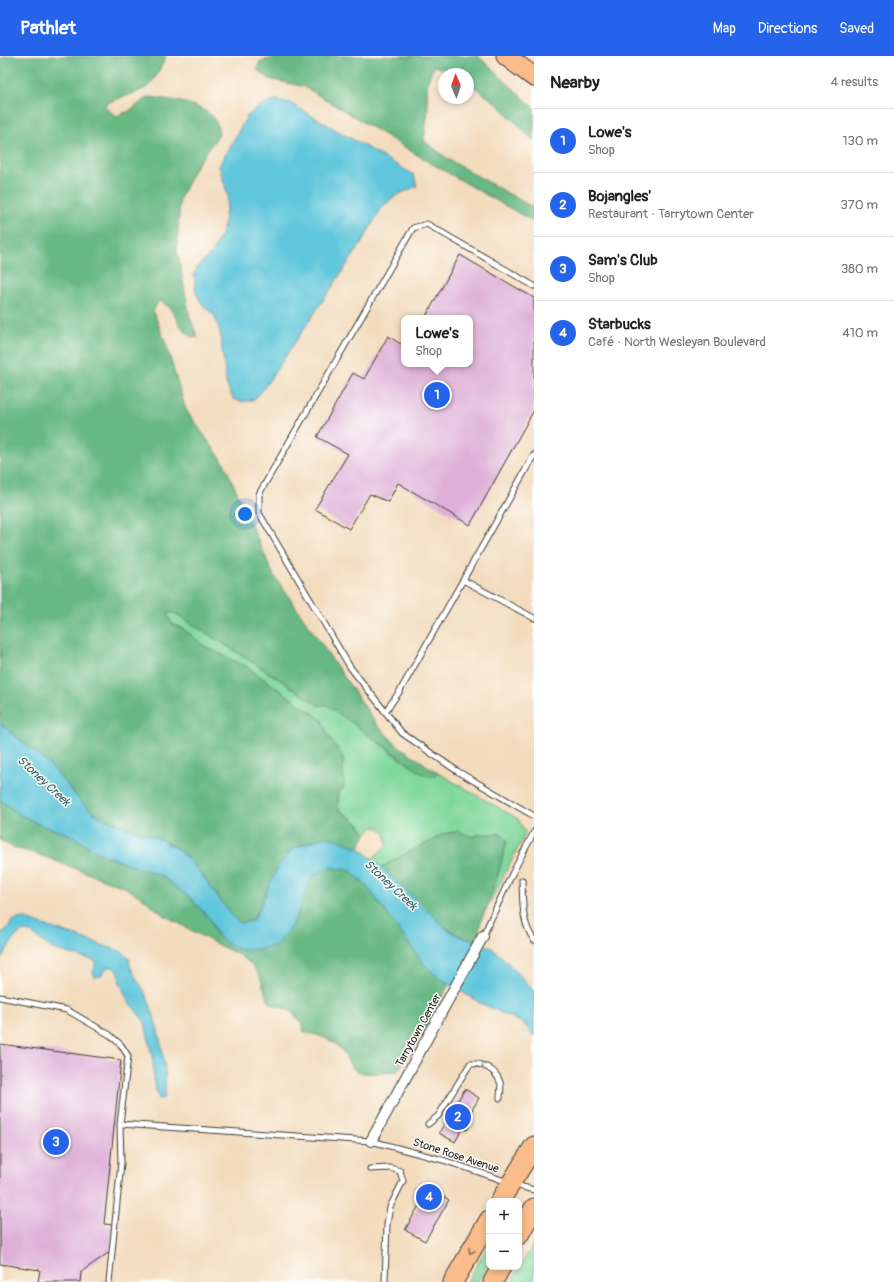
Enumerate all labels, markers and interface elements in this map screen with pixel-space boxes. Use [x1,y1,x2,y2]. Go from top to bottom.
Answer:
text: Pathlet [20,16,76,40]
text: Map [713,20,736,37]
text: Directions [758,20,817,37]
text: Saved [839,20,874,37]
north arrow [438,68,474,104]
text: Nearby [550,72,599,93]
text: 4 results [831,74,878,90]
text: Lowe's [588,123,632,142]
text: 1 [560,133,566,149]
text: 130 m [842,133,878,149]
text: Shop [588,142,615,158]
text: Bojangles' [588,187,651,206]
text: 2 [559,197,567,213]
text: 370 m [841,197,878,213]
text: Restaurant · Tarrytown Center [588,206,754,222]
text: Sam's Club [588,251,658,270]
text: 3 [559,261,567,277]
text: 380 m [841,261,878,277]
text: Shop [588,270,615,286]
popup [401,315,473,367]
text: Starbucks [588,315,651,334]
text: Lowe's [415,324,459,343]
text: 4 [559,325,567,341]
text: 410 m [842,325,878,341]
text: Café · North Wesleyan Boulevard [588,334,766,350]
text: Shop [415,343,442,359]
pin: 1 [424,380,450,410]
your location [235,504,255,524]
water label: Stoney Creek [14,753,74,810]
water label: Stoney Creek [361,857,421,914]
street label: Tarrytown Center [393,991,444,1069]
one-way arrow [481,1064,488,1071]
pin: 2 [445,1102,471,1132]
pin: 3 [43,1127,69,1157]
street label: Stone Rose Avenue [411,1135,501,1176]
pin: 4 [416,1182,442,1212]
map controls [486,1198,522,1270]
button: + [486,1198,522,1234]
button: − [486,1234,522,1270]
one-way arrow [468,1247,475,1254]

